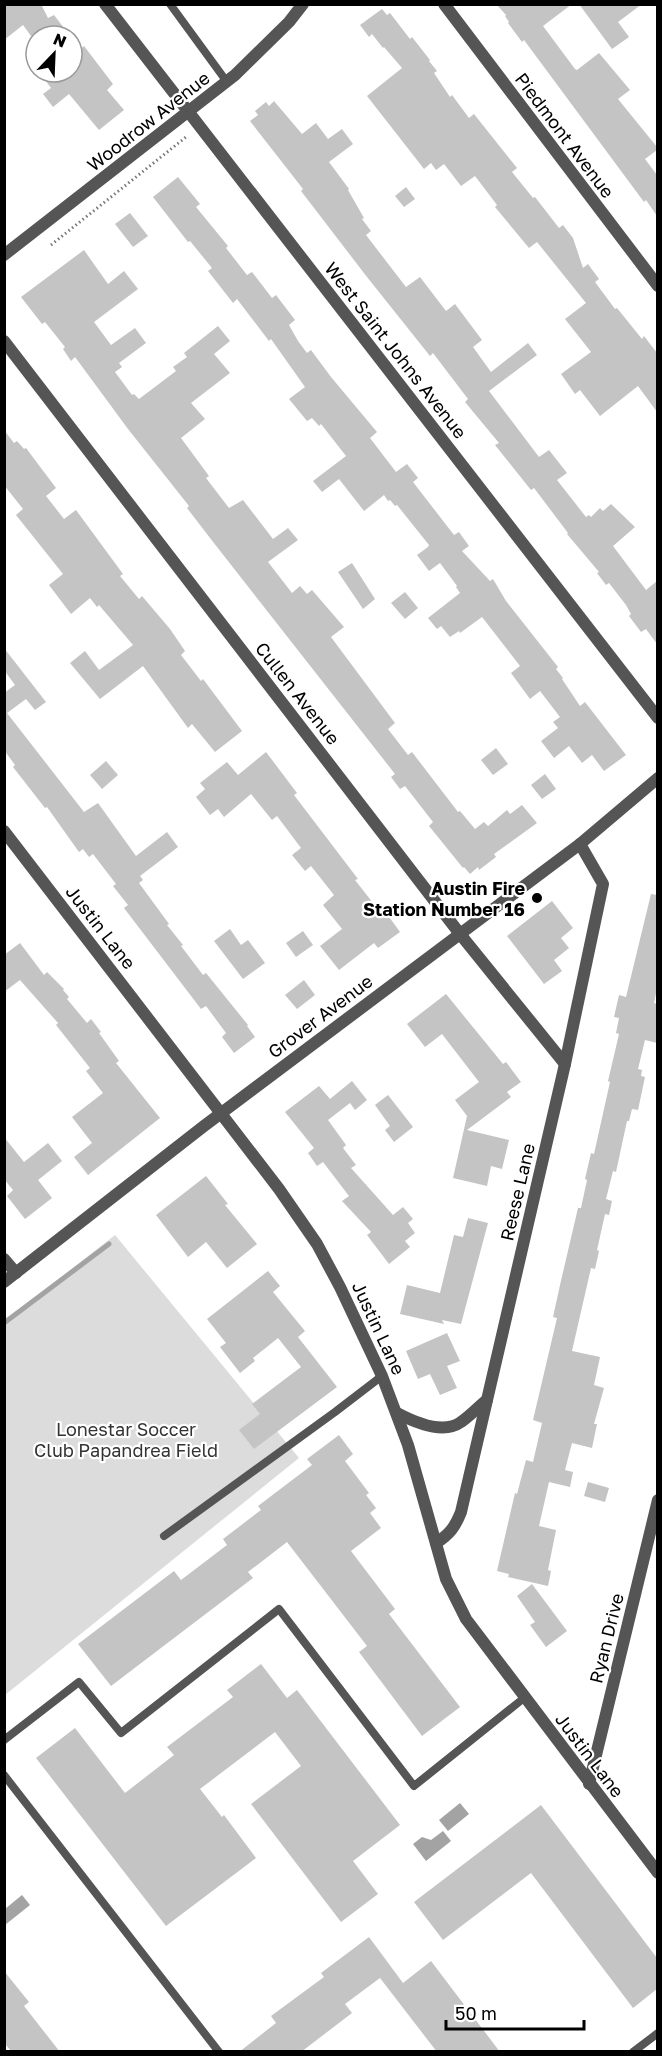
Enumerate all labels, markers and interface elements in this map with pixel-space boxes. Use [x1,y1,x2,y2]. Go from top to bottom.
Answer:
north arrow [24,24,84,84]
text: N [50,29,69,52]
street label: Woodrow Avenue [82,66,214,176]
street label: Piedmont Avenue [511,68,619,202]
street label: West Saint Johns Avenue [320,257,472,443]
street label: Cullen Avenue [251,637,345,749]
place label: Austin Fire Station Number 16 [363,877,525,920]
street label: Justin Lane [62,881,140,973]
marker: Austin Fire Station Number 16 [530,891,544,905]
street label: Grover Avenue [263,970,377,1062]
street label: Reese Lane [495,1141,539,1243]
street label: Justin Lane [348,1278,410,1378]
park label: Lonestar Soccer Club Papandrea Field [34,1418,218,1461]
street label: Ryan Drive [584,1591,628,1685]
street label: Justin Lane [551,1708,629,1802]
scale bar [446,1993,584,2031]
text: 50 m [455,2002,497,2024]

